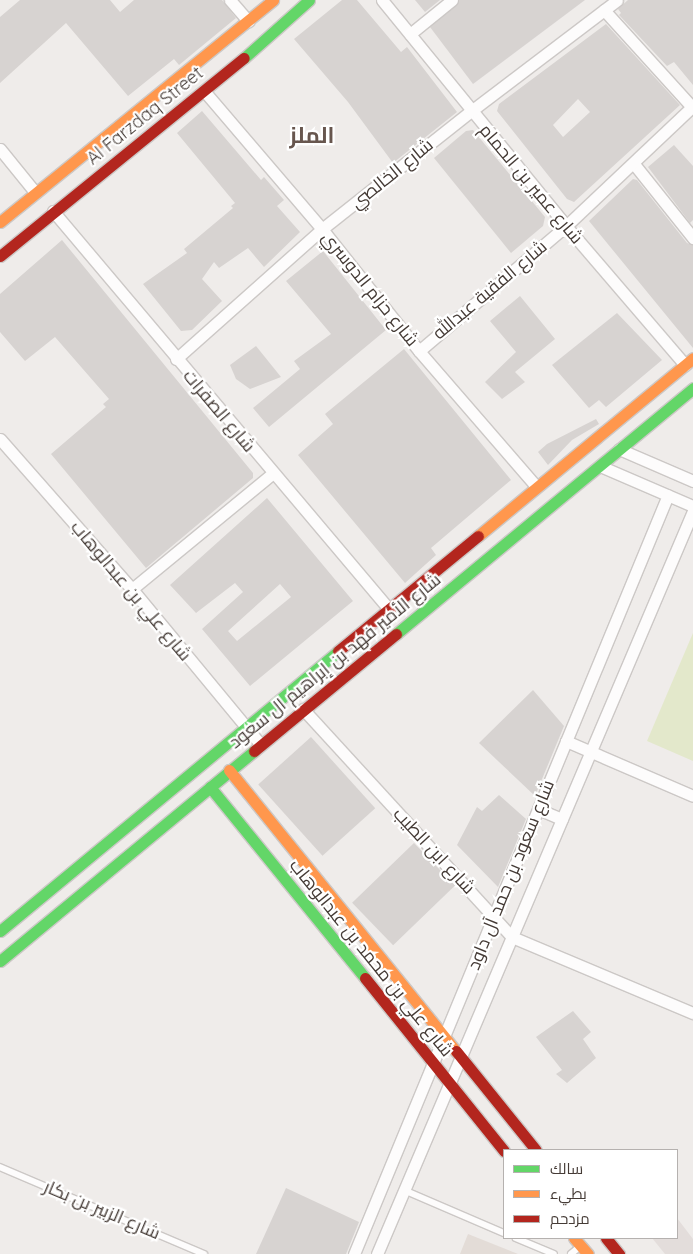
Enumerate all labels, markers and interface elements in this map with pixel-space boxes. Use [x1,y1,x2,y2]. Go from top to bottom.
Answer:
street label: Al Farzdaq Street [82,62,208,170]
street label: شارع عمير بن الحمام [475,120,587,248]
district label: الملز [290,123,334,149]
street label: شارع الخالصي [346,134,438,214]
street label: شارع حزام الدوسري [317,227,423,351]
street label: شارع الفقية عبدالله [428,236,552,344]
street label: شارع الصفرات [178,365,260,457]
street label: شارع علي بن عبدالوهاب [66,517,196,665]
street label: شارع الأمير فهد بن إبراهيم ال سعود [225,569,445,753]
street label: شارع سعود بن حمد آل داود [463,777,559,973]
street label: شارع ابن الطيب [389,803,479,899]
street label: شارع علي بن محمد بن عبدالوهاب [285,855,457,1061]
legend [503,1149,678,1239]
text: سالك [550,1159,583,1178]
street label: شارع الزبير بن بكار [41,1176,163,1244]
text: بطيء [550,1184,587,1203]
text: مزدحم [550,1209,590,1228]

